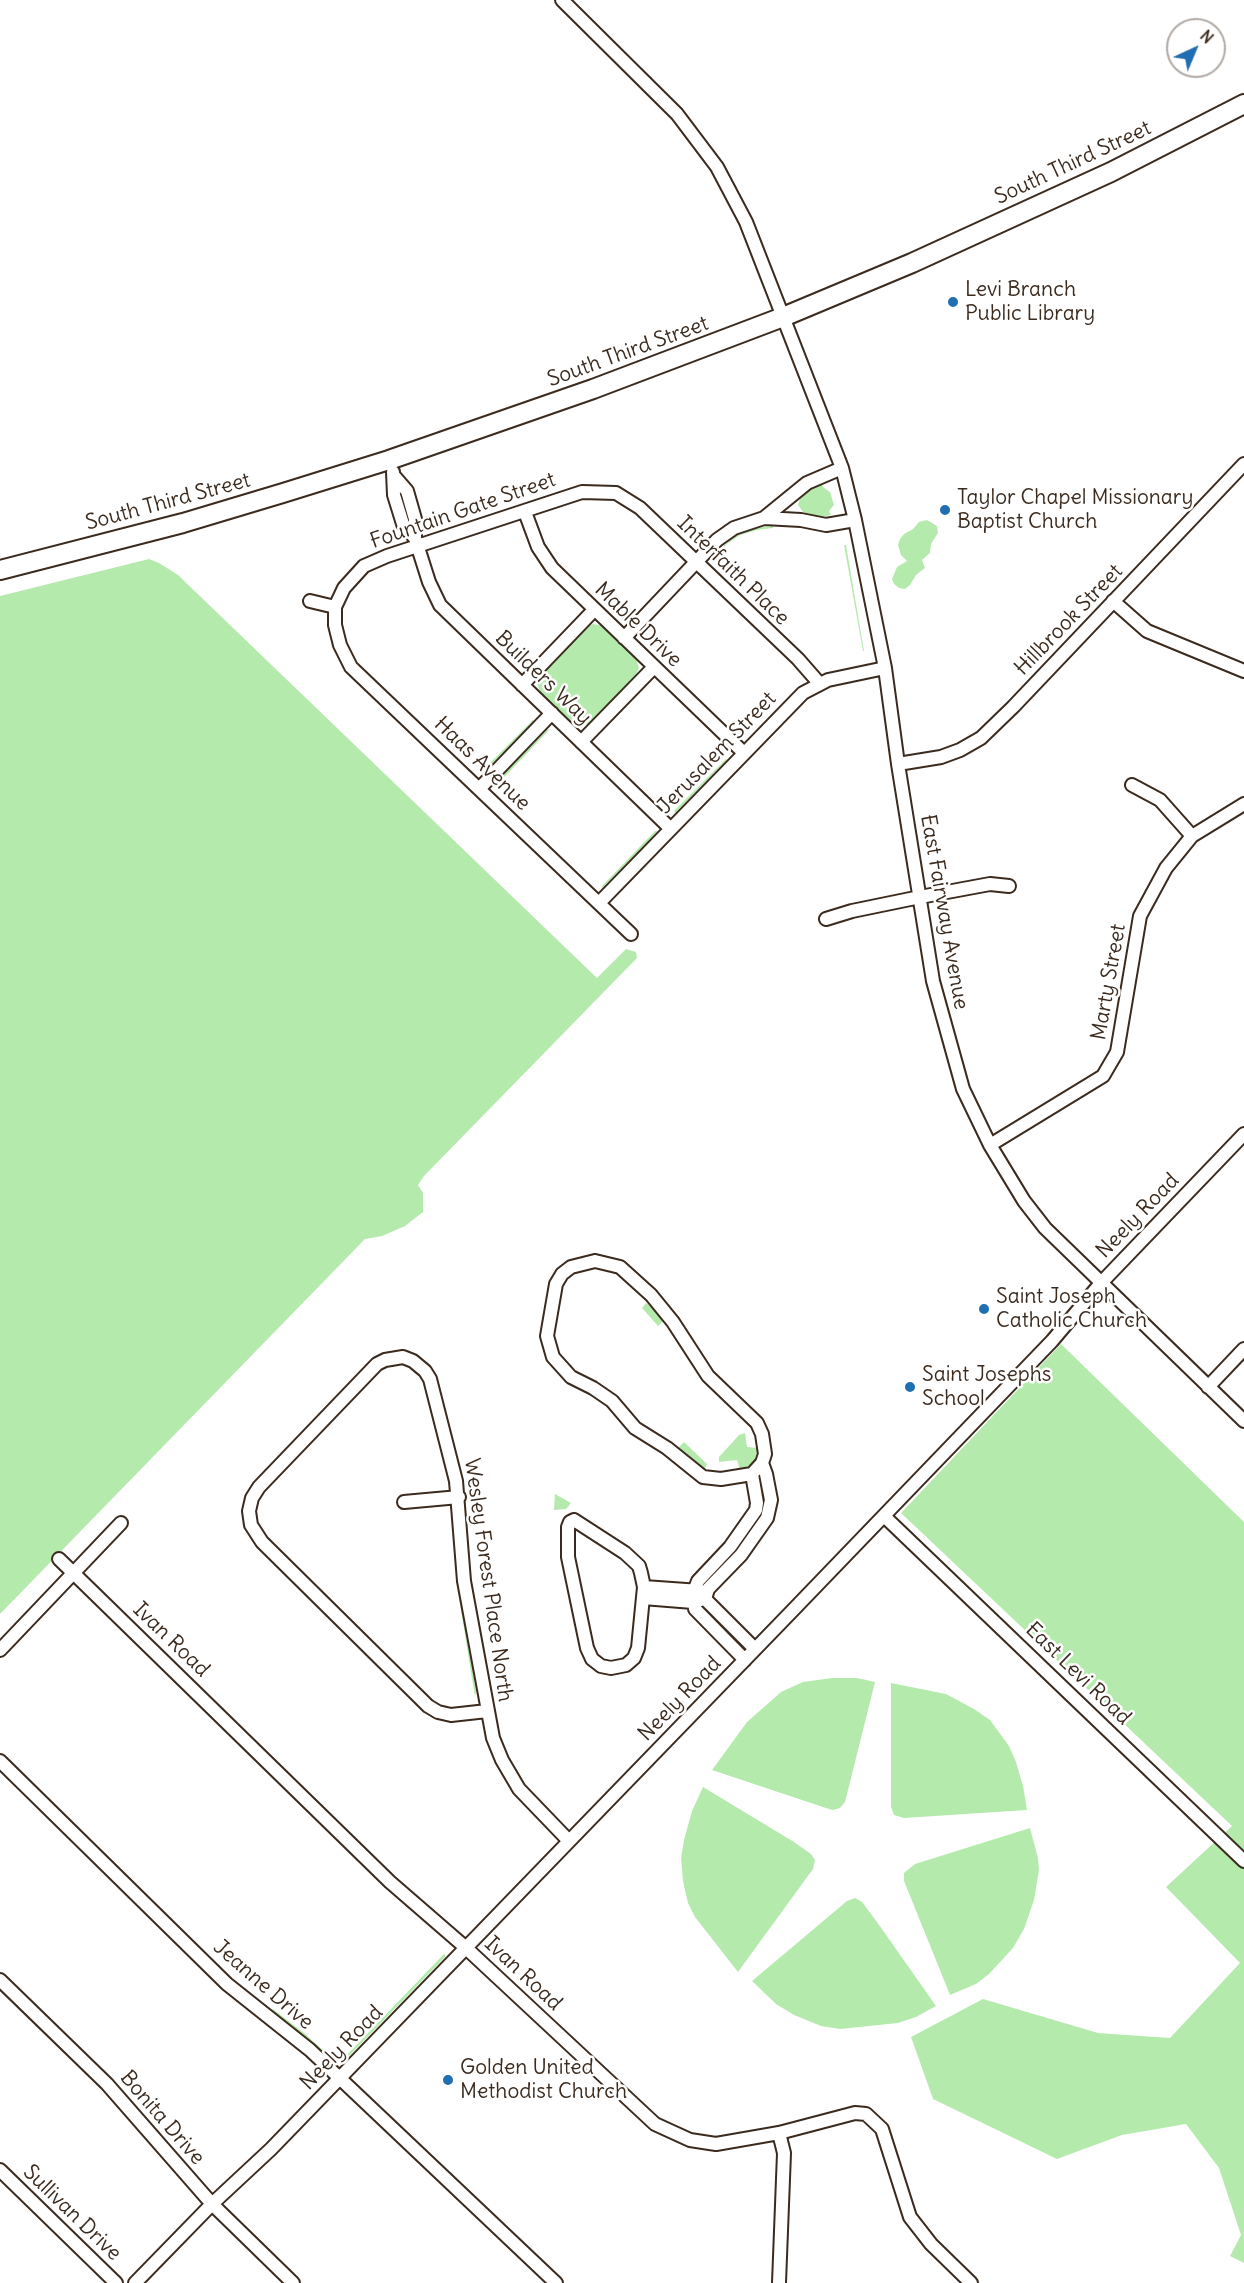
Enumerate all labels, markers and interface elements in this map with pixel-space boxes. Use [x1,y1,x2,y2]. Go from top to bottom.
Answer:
north arrow [1166,18,1226,78]
text: N [1196,25,1218,48]
street label: South Third Street [991,116,1155,210]
place label: Levi Branch Public Library [965,277,1095,327]
marker: Levi Branch Public Library [946,295,960,309]
street label: South Third Street [544,311,712,393]
street label: Fountain Gate Street [367,467,559,555]
street label: South Third Street [83,468,253,536]
place label: Taylor Chapel Missionary Baptist Church [957,485,1193,535]
marker: Taylor Chapel Missionary Baptist Church [938,503,952,517]
street label: Interfaith Place [672,511,794,631]
street label: Hillbrook Street [1010,559,1128,681]
street label: Mable Drive [589,577,687,673]
street label: Builders Way [490,626,596,730]
street label: Jerusalem Street [652,687,782,819]
street label: Haas Avenue [429,712,535,816]
street label: East Fairway Avenue [914,813,974,1011]
street label: Marty Street [1086,922,1132,1042]
street label: Neely Road [1091,1168,1185,1264]
place label: Saint Joseph Catholic Church [996,1284,1147,1334]
marker: Saint Joseph Catholic Church [977,1302,991,1316]
place label: Saint Josephs School [922,1362,1051,1412]
marker: Saint Josephs School [903,1380,917,1394]
street label: Wesley Forest Place North [458,1457,518,1703]
street label: Ivan Road [127,1597,215,1683]
street label: East Levi Road [1020,1617,1136,1731]
street label: Neely Road [633,1651,727,1747]
street label: Ivan Road [479,1932,567,2016]
street label: Jeanne Drive [208,1935,318,2035]
street label: Neely Road [295,2000,389,2096]
place label: Golden United Methodist Church [460,2055,627,2105]
street label: Bonita Drive [114,2066,210,2170]
marker: Golden United Methodist Church [441,2073,455,2087]
street label: Sullivan Drive [18,2160,126,2266]

